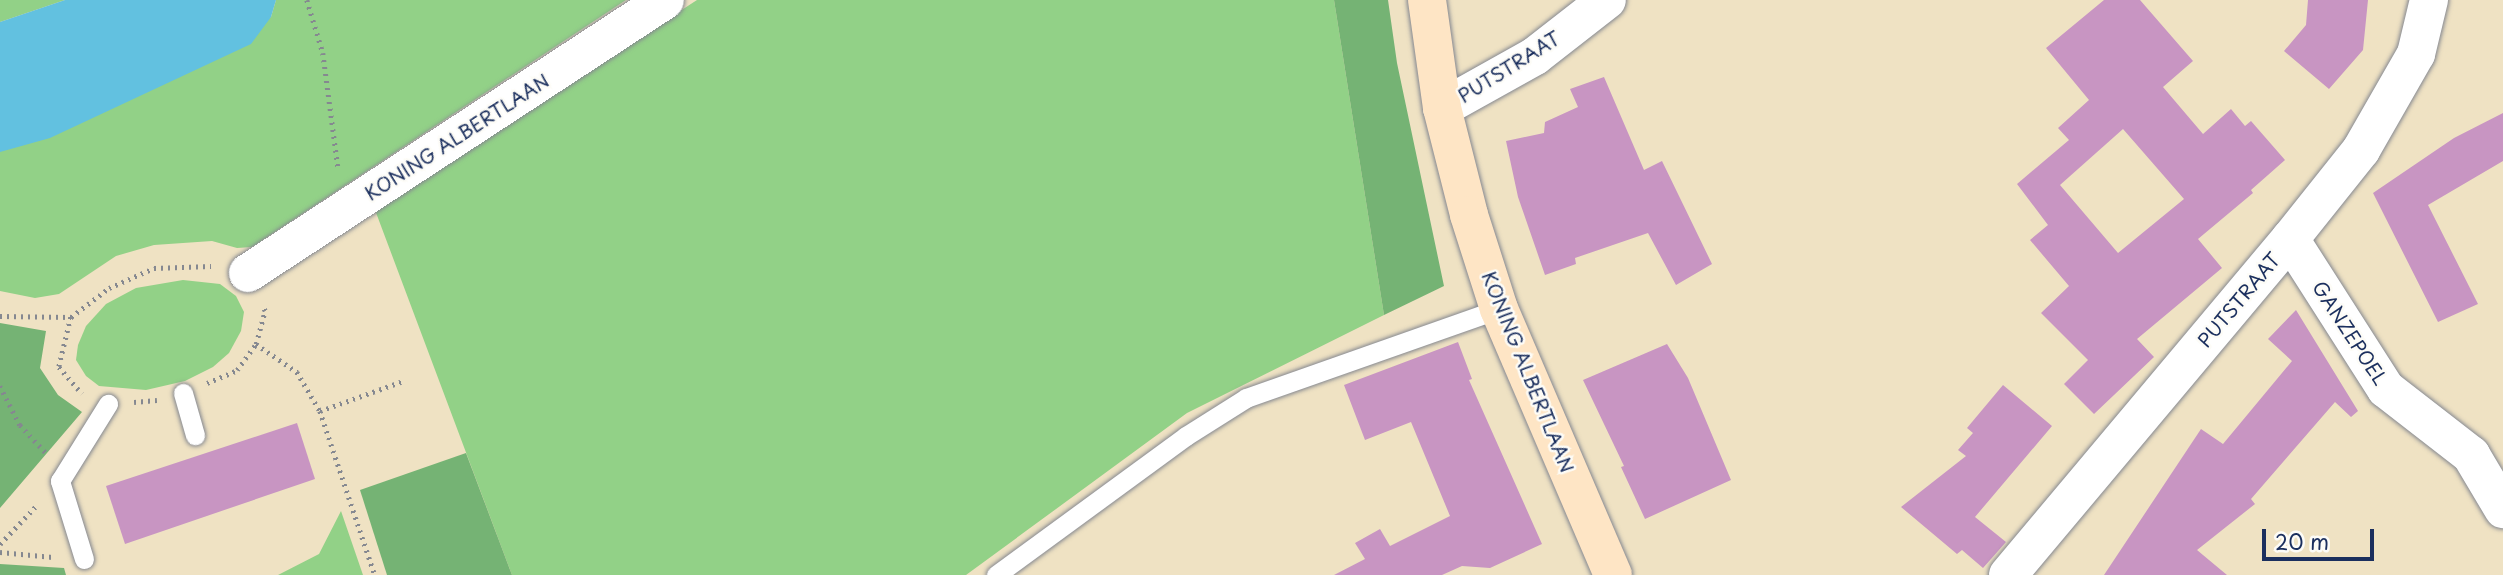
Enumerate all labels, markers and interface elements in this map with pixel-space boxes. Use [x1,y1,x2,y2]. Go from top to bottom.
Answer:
street label: PUTSTRAAT [1454,27,1564,107]
street label: KONING ALBERTLAAN [360,68,554,206]
street label: PUTSTRAAT [2193,248,2285,352]
street label: KONING ALBERTLAAN [1477,267,1579,477]
street label: GANZEPOEL [2308,277,2392,389]
scale bar [2265,516,2377,560]
text: 20 m [2275,525,2329,557]

